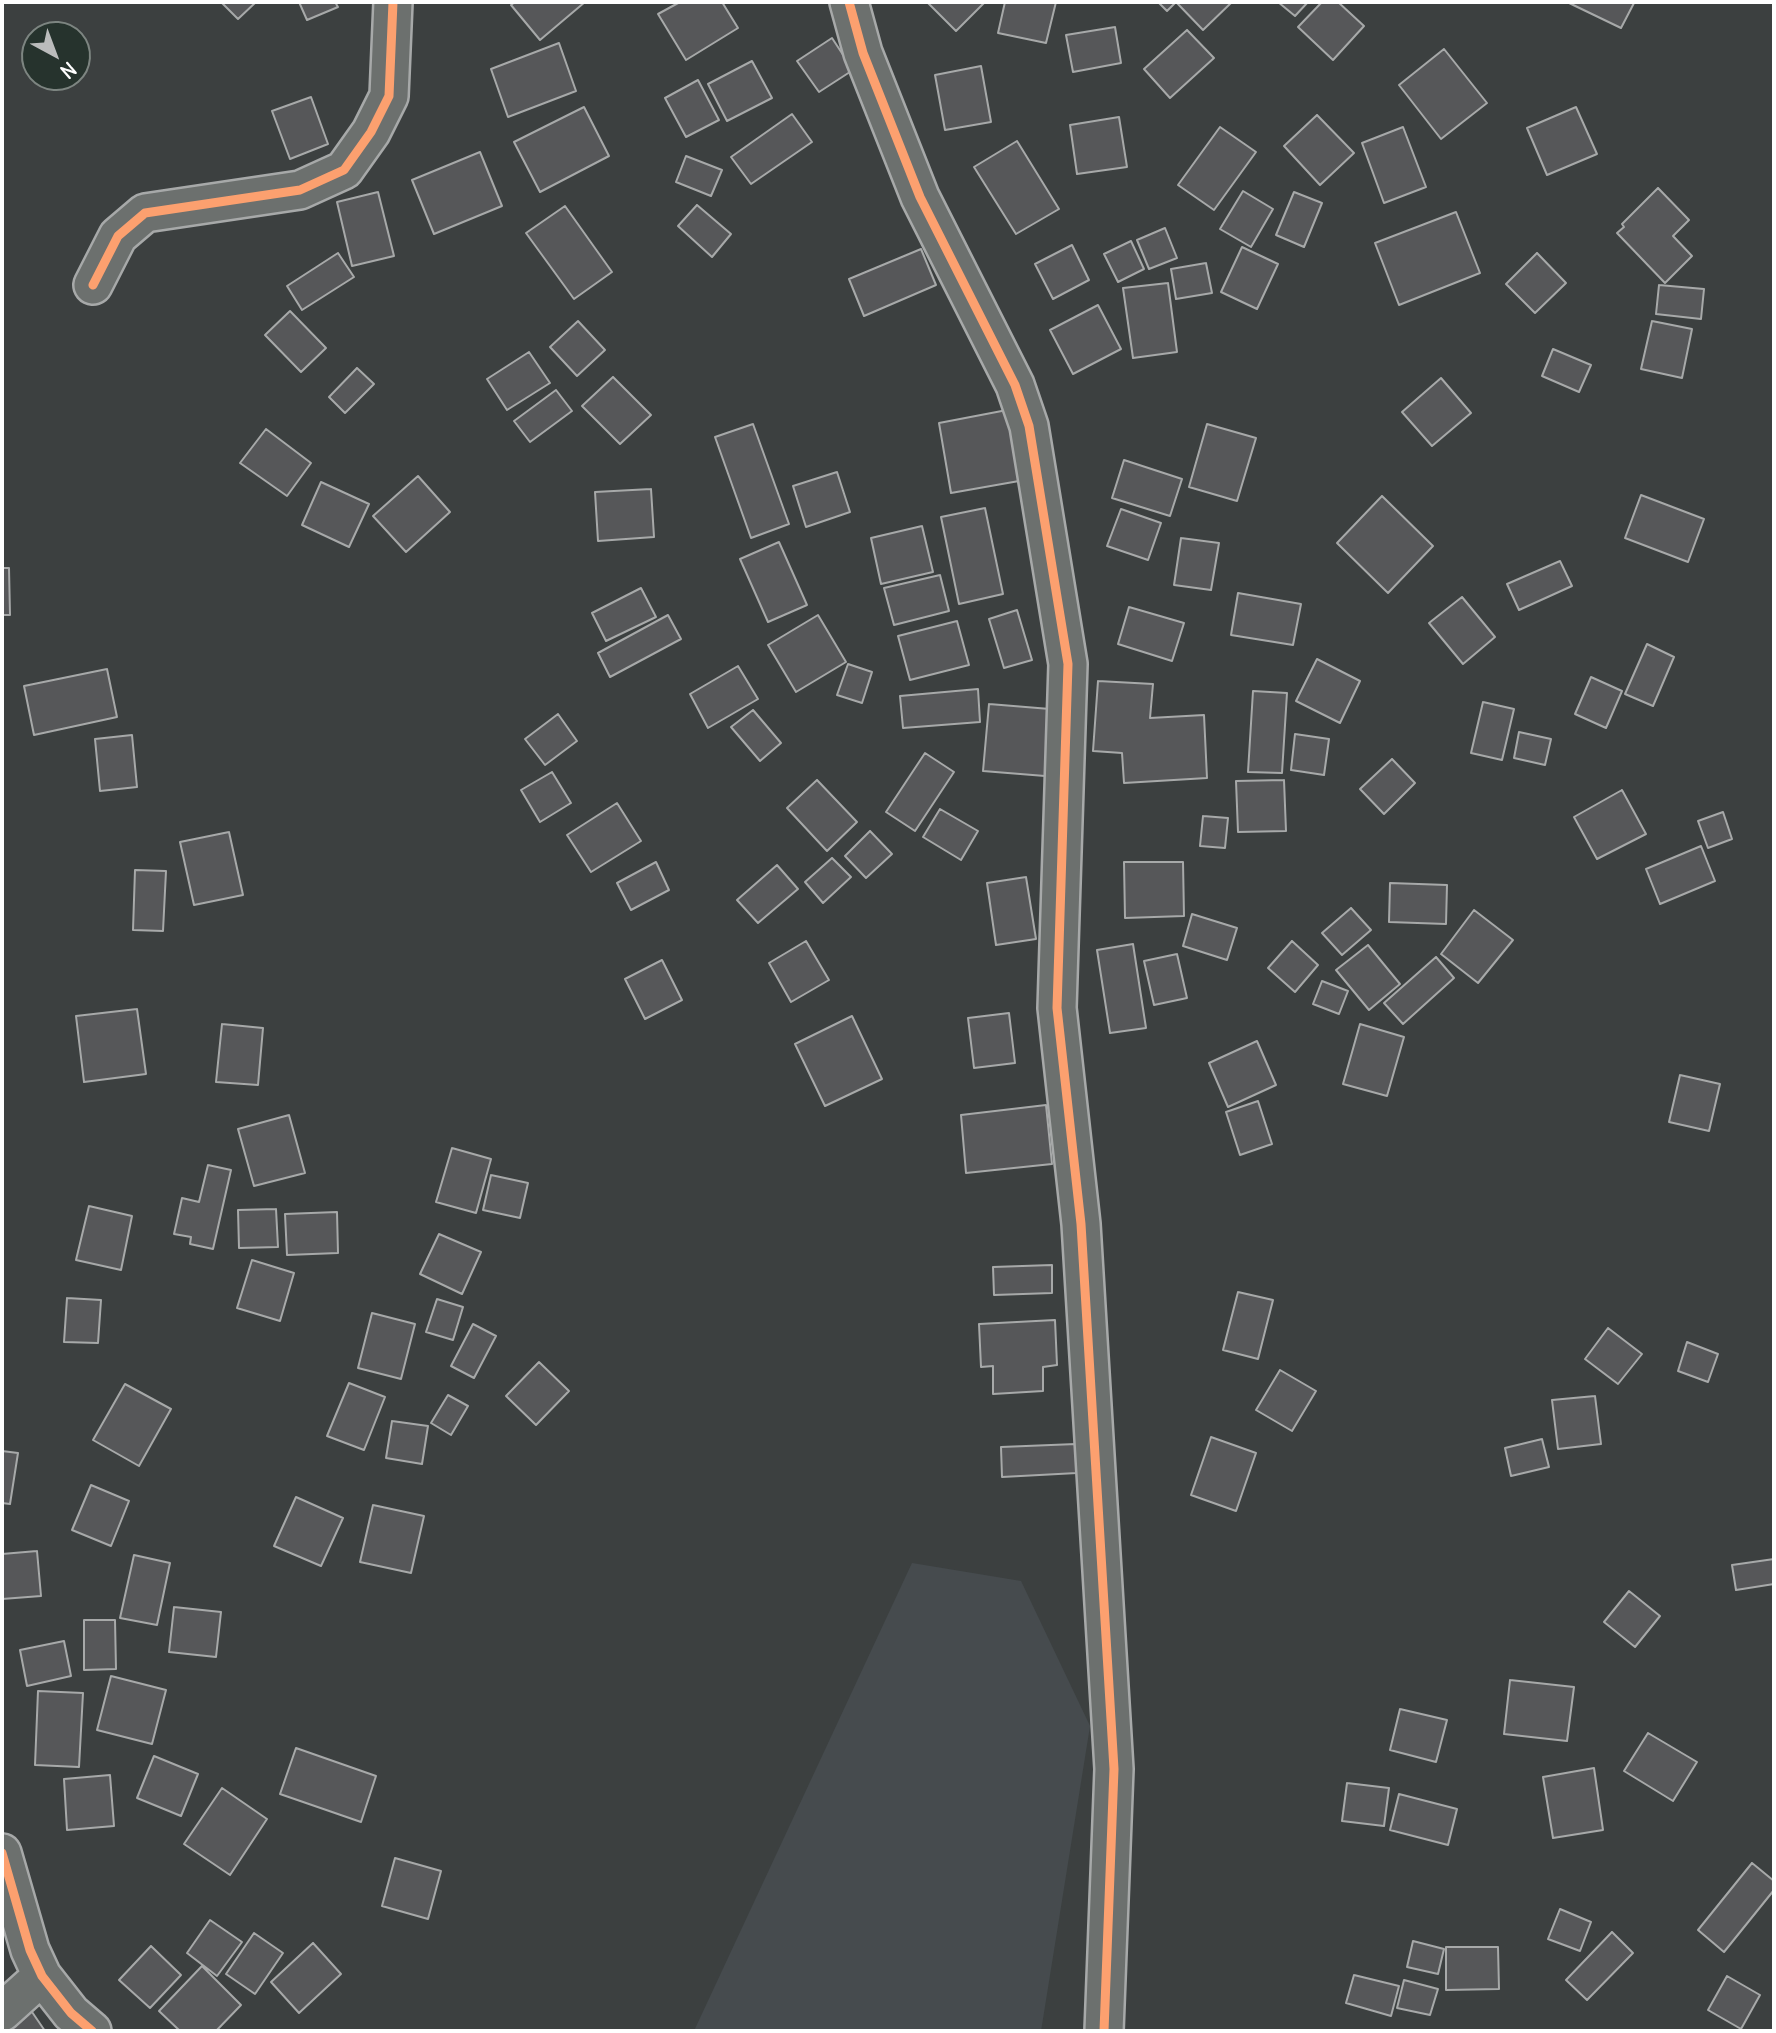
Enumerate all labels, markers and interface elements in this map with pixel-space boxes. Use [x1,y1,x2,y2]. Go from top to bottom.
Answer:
north arrow [21,21,91,91]
text: N [56,57,81,84]

